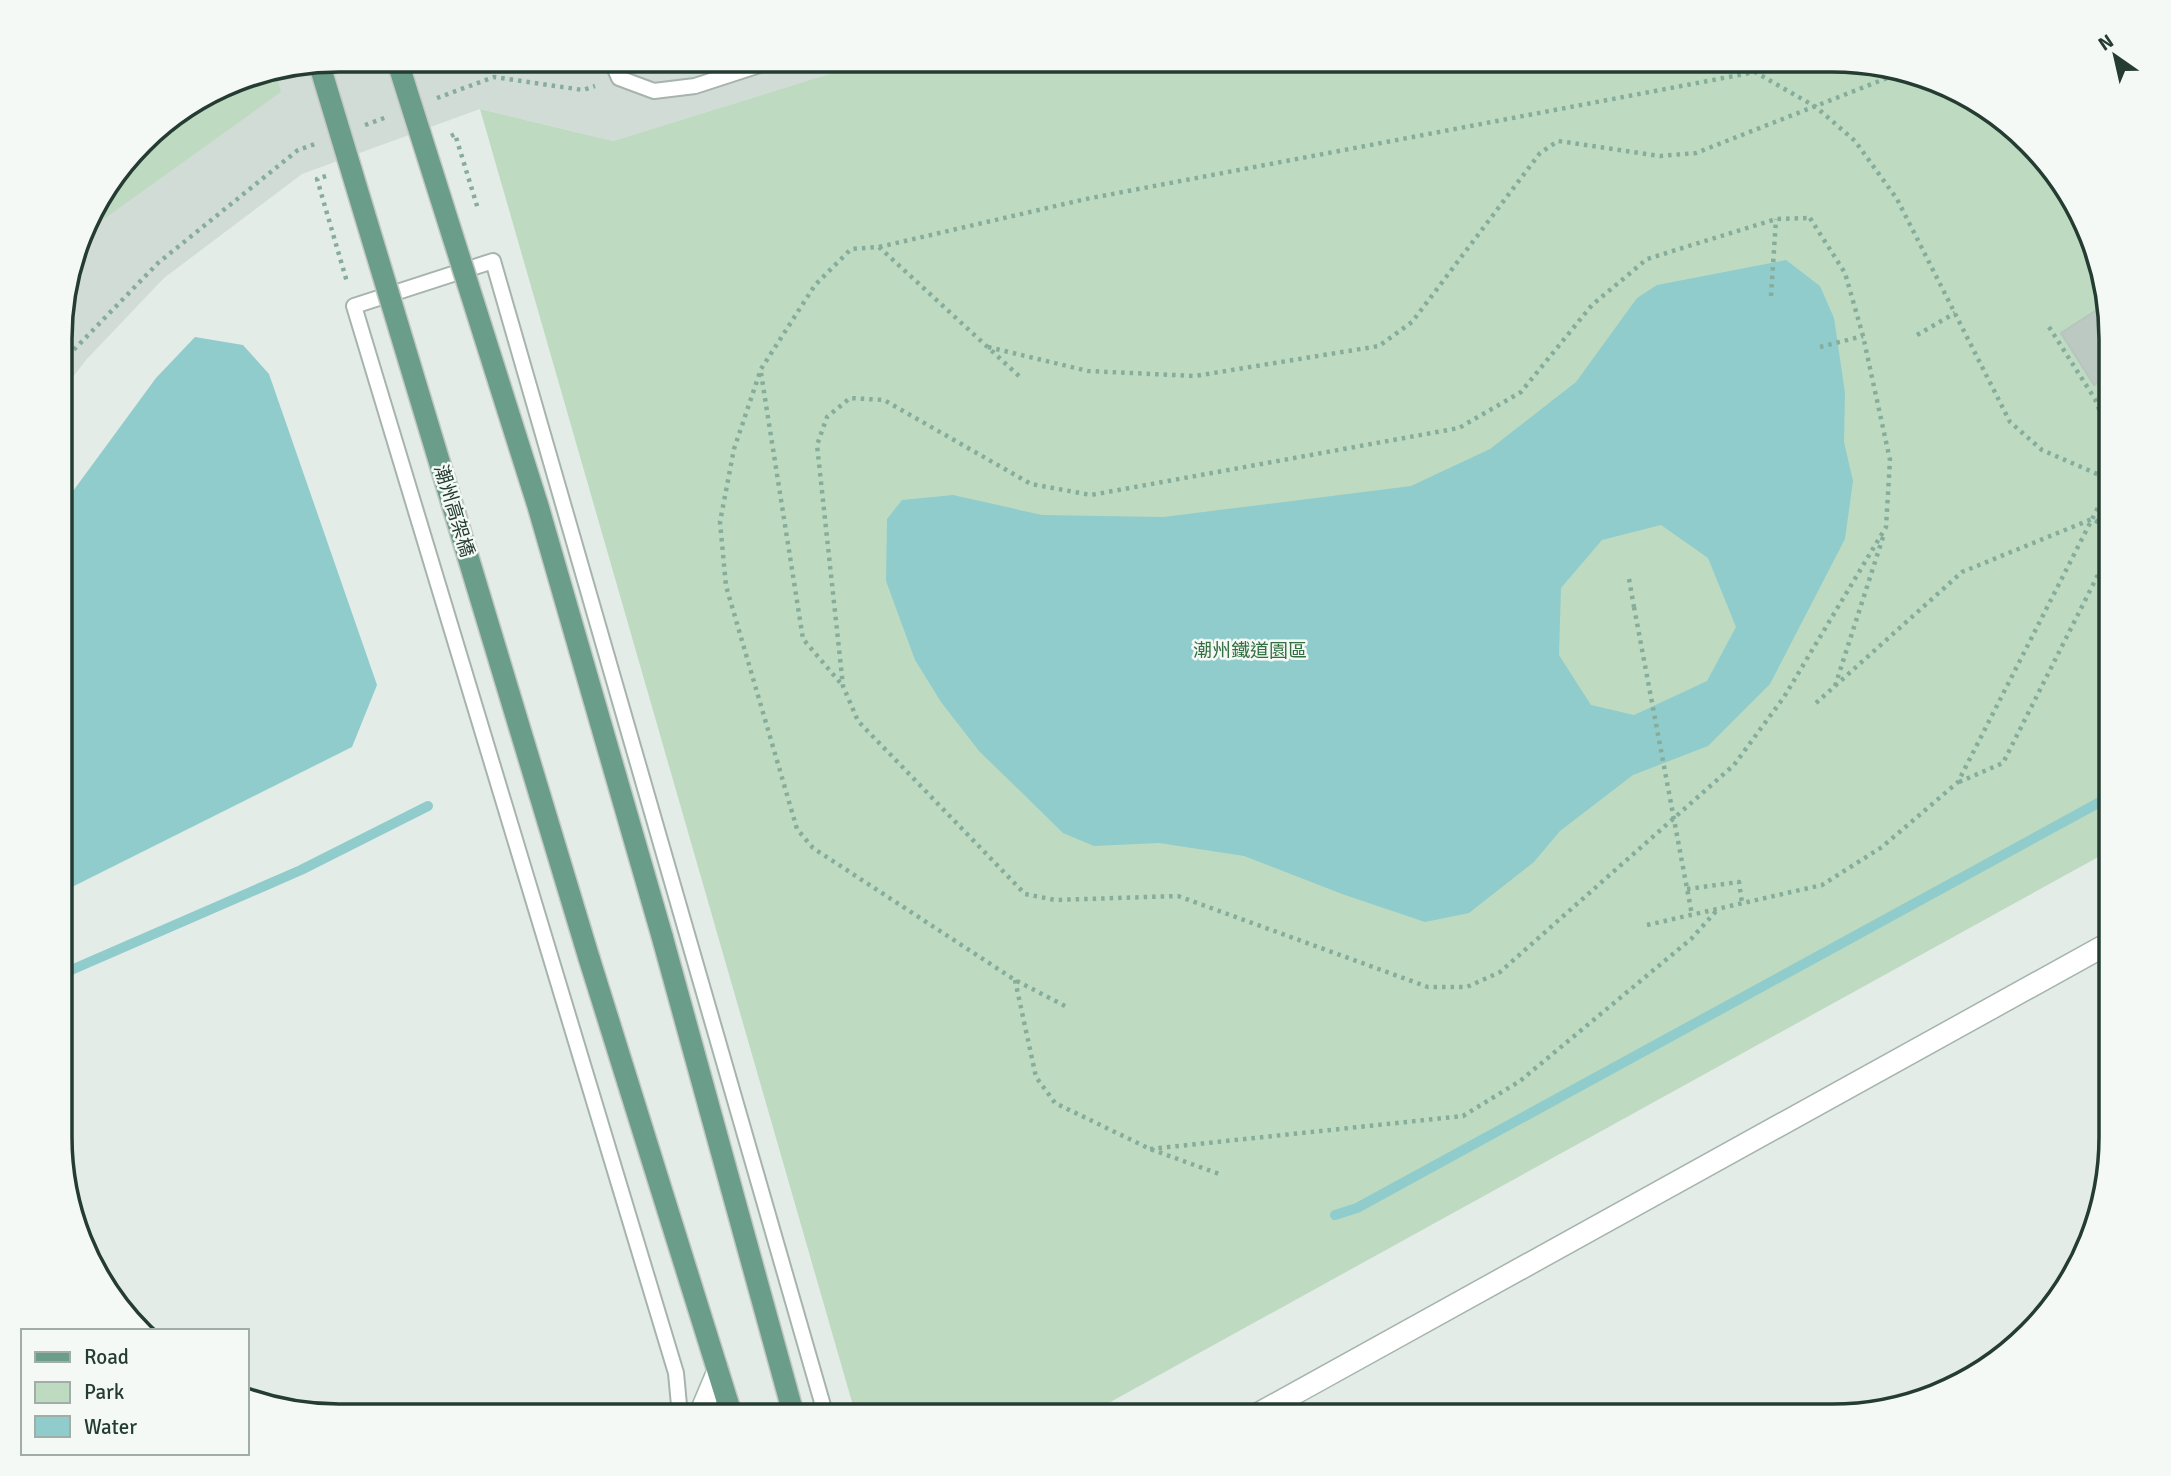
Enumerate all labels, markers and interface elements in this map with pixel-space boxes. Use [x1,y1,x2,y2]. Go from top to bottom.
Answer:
north arrow [2080,21,2150,91]
text: N [2094,29,2118,56]
street label: 潮州高架橋 [429,462,479,560]
park label: 潮州鐵道園區 [1193,639,1307,663]
legend [21,1329,248,1455]
text: Road [84,1344,129,1370]
text: Park [84,1379,125,1405]
text: Water [84,1414,137,1440]

